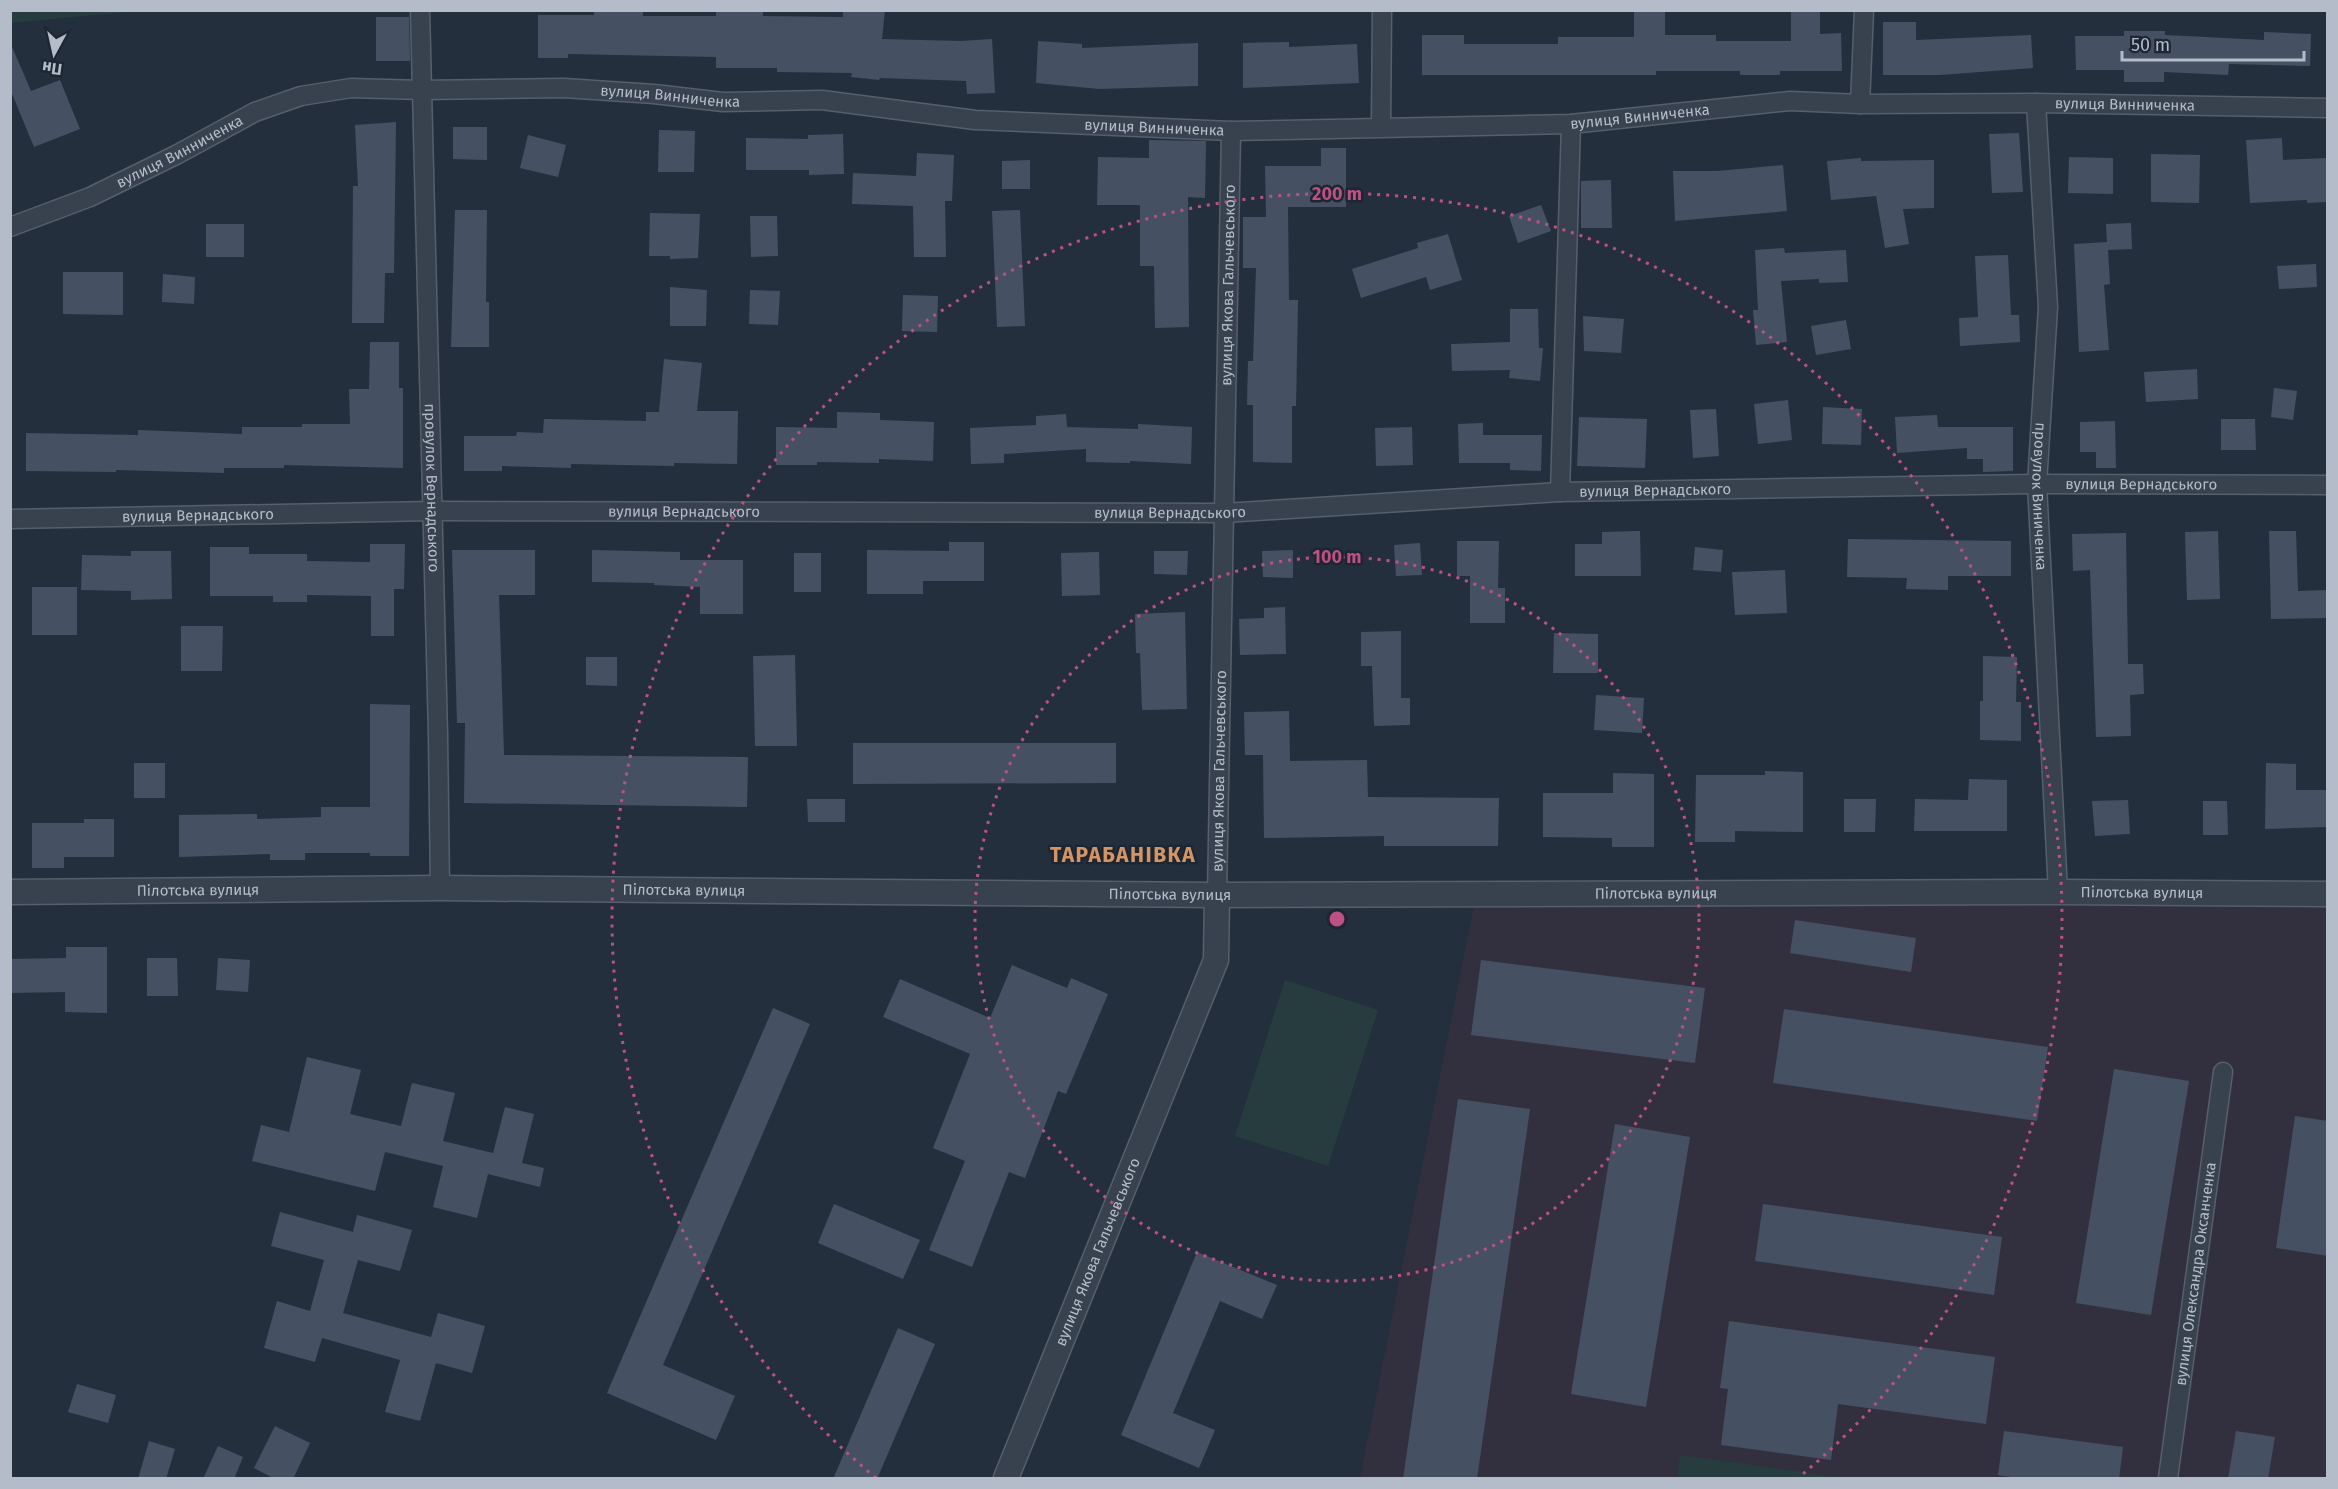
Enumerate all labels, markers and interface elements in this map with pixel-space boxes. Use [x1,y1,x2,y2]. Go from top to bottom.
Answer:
north arrow [24,24,84,84]
scale bar [2122,24,2304,62]
text: 50 m [2131,34,2170,56]
text: Пн [41,58,63,79]
street label: вулиця Винниченка [600,81,740,111]
street label: вулиця Винниченка [2055,94,2195,115]
street label: вулиця Винниченка [1569,100,1711,133]
street label: вулиця Винниченка [113,111,246,192]
street label: вулиця Винниченка [1084,116,1225,140]
text: 200 m [1312,183,1362,205]
street label: вулиця Якова Гальчевського [1217,184,1239,386]
street label: провулок Вернадського [421,403,443,573]
street label: провулок Виниченка [2028,422,2050,571]
street label: вулиця Вернадського [2065,475,2217,494]
street label: вулиця Вернадського [1579,480,1731,501]
street label: вулиця Вернадського [608,502,760,521]
street label: вулиця Вернадського [1094,503,1246,522]
street label: вулиця Вернадського [122,505,274,526]
text: 100 m [1313,546,1361,568]
street label: вулиця Якова Гальчевського [1208,670,1230,872]
district label: ТАРАБАНІВКА [1050,842,1196,868]
street label: Пілотська вулиця [137,881,259,900]
street label: Пілотська вулиця [623,881,745,900]
street label: Пілотська вулиця [2081,883,2203,902]
street label: Пілотська вулиця [1595,884,1717,903]
street label: Пілотська вулиця [1109,885,1231,904]
centre of rings [1327,909,1347,929]
street label: вулиця Якова Гальчевського [1051,1155,1144,1349]
street label: вулиця Олександра Оксанченка [2172,1161,2220,1387]

